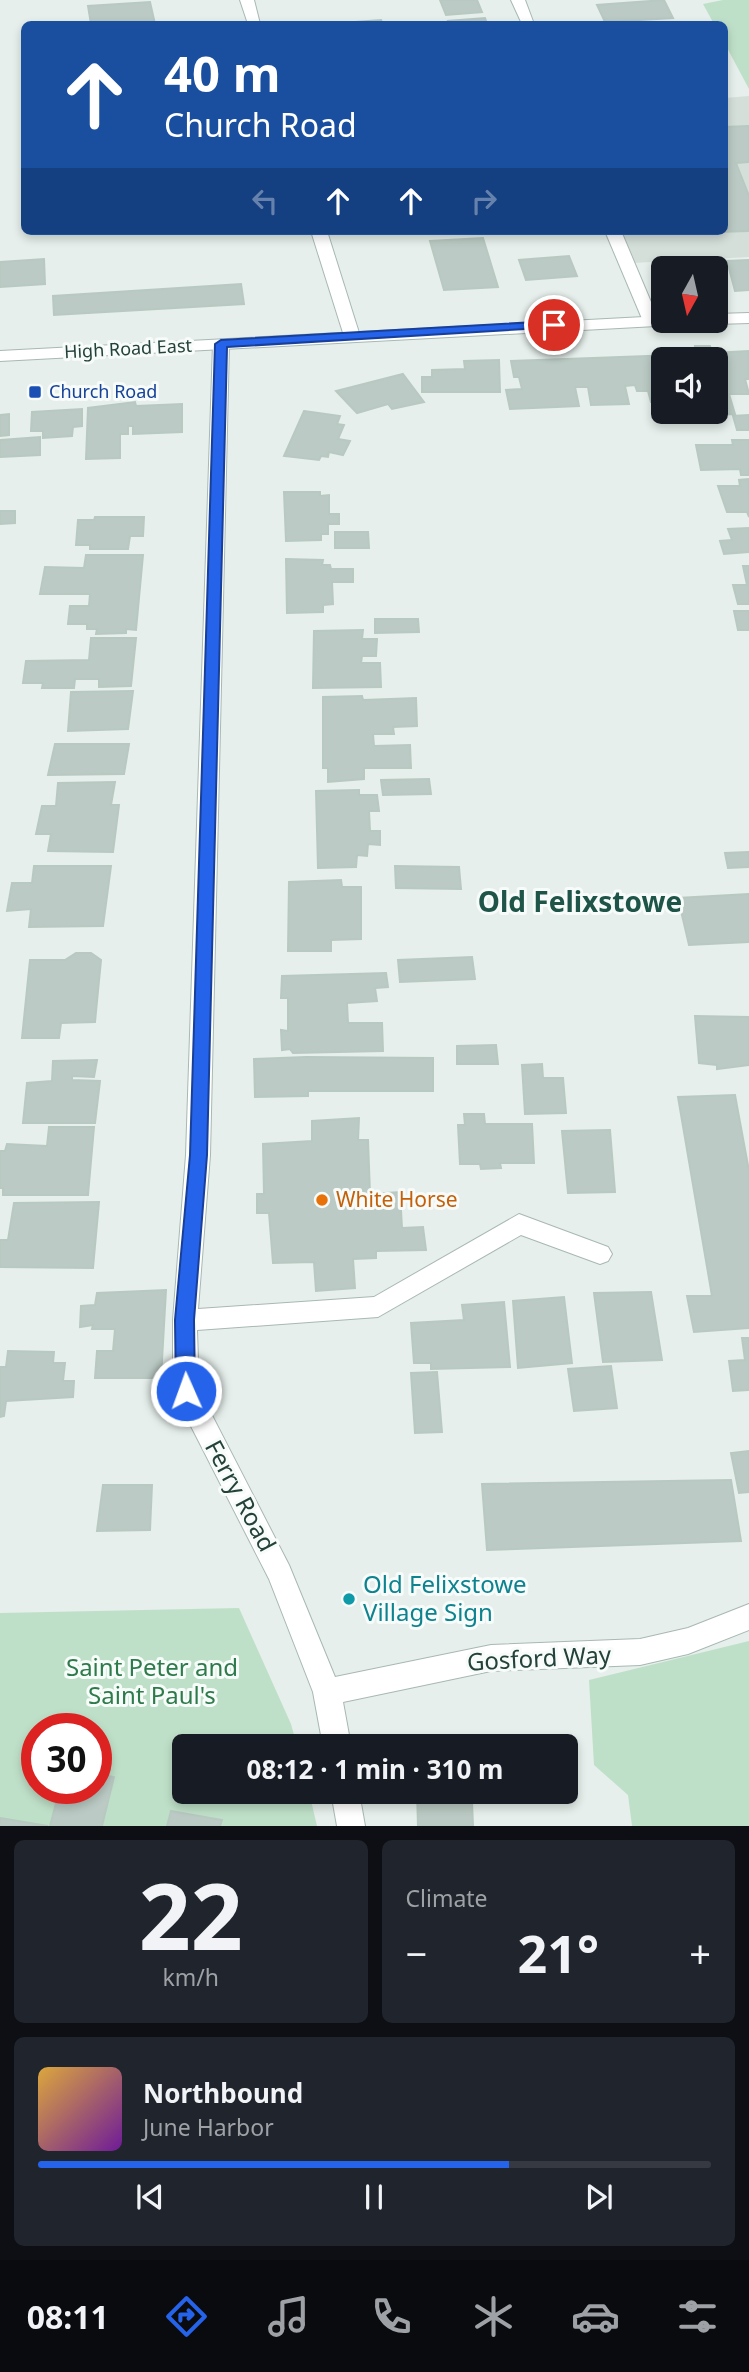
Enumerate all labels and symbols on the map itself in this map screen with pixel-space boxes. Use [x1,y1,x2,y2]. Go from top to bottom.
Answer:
north arrow [651,256,728,332]
pin [524,295,584,355]
street label: High Road East [63,333,193,363]
place label: Church Road [49,379,157,403]
marker: Church Road [27,384,43,400]
district label: Old Felixstowe [478,882,682,920]
place label: White Horse [336,1185,458,1213]
marker: White Horse [314,1192,330,1208]
position arrow [149,1354,223,1428]
street label: Ferry Road [198,1434,285,1557]
place label: Old Felixstowe Village Sign [363,1567,527,1628]
marker: Old Felixstowe Village Sign [341,1591,357,1607]
street label: Gosford Way [466,1637,613,1678]
park label: Saint Peter and Saint Paul's [66,1650,238,1711]
speed limit sign: 30 [21,1713,112,1804]

